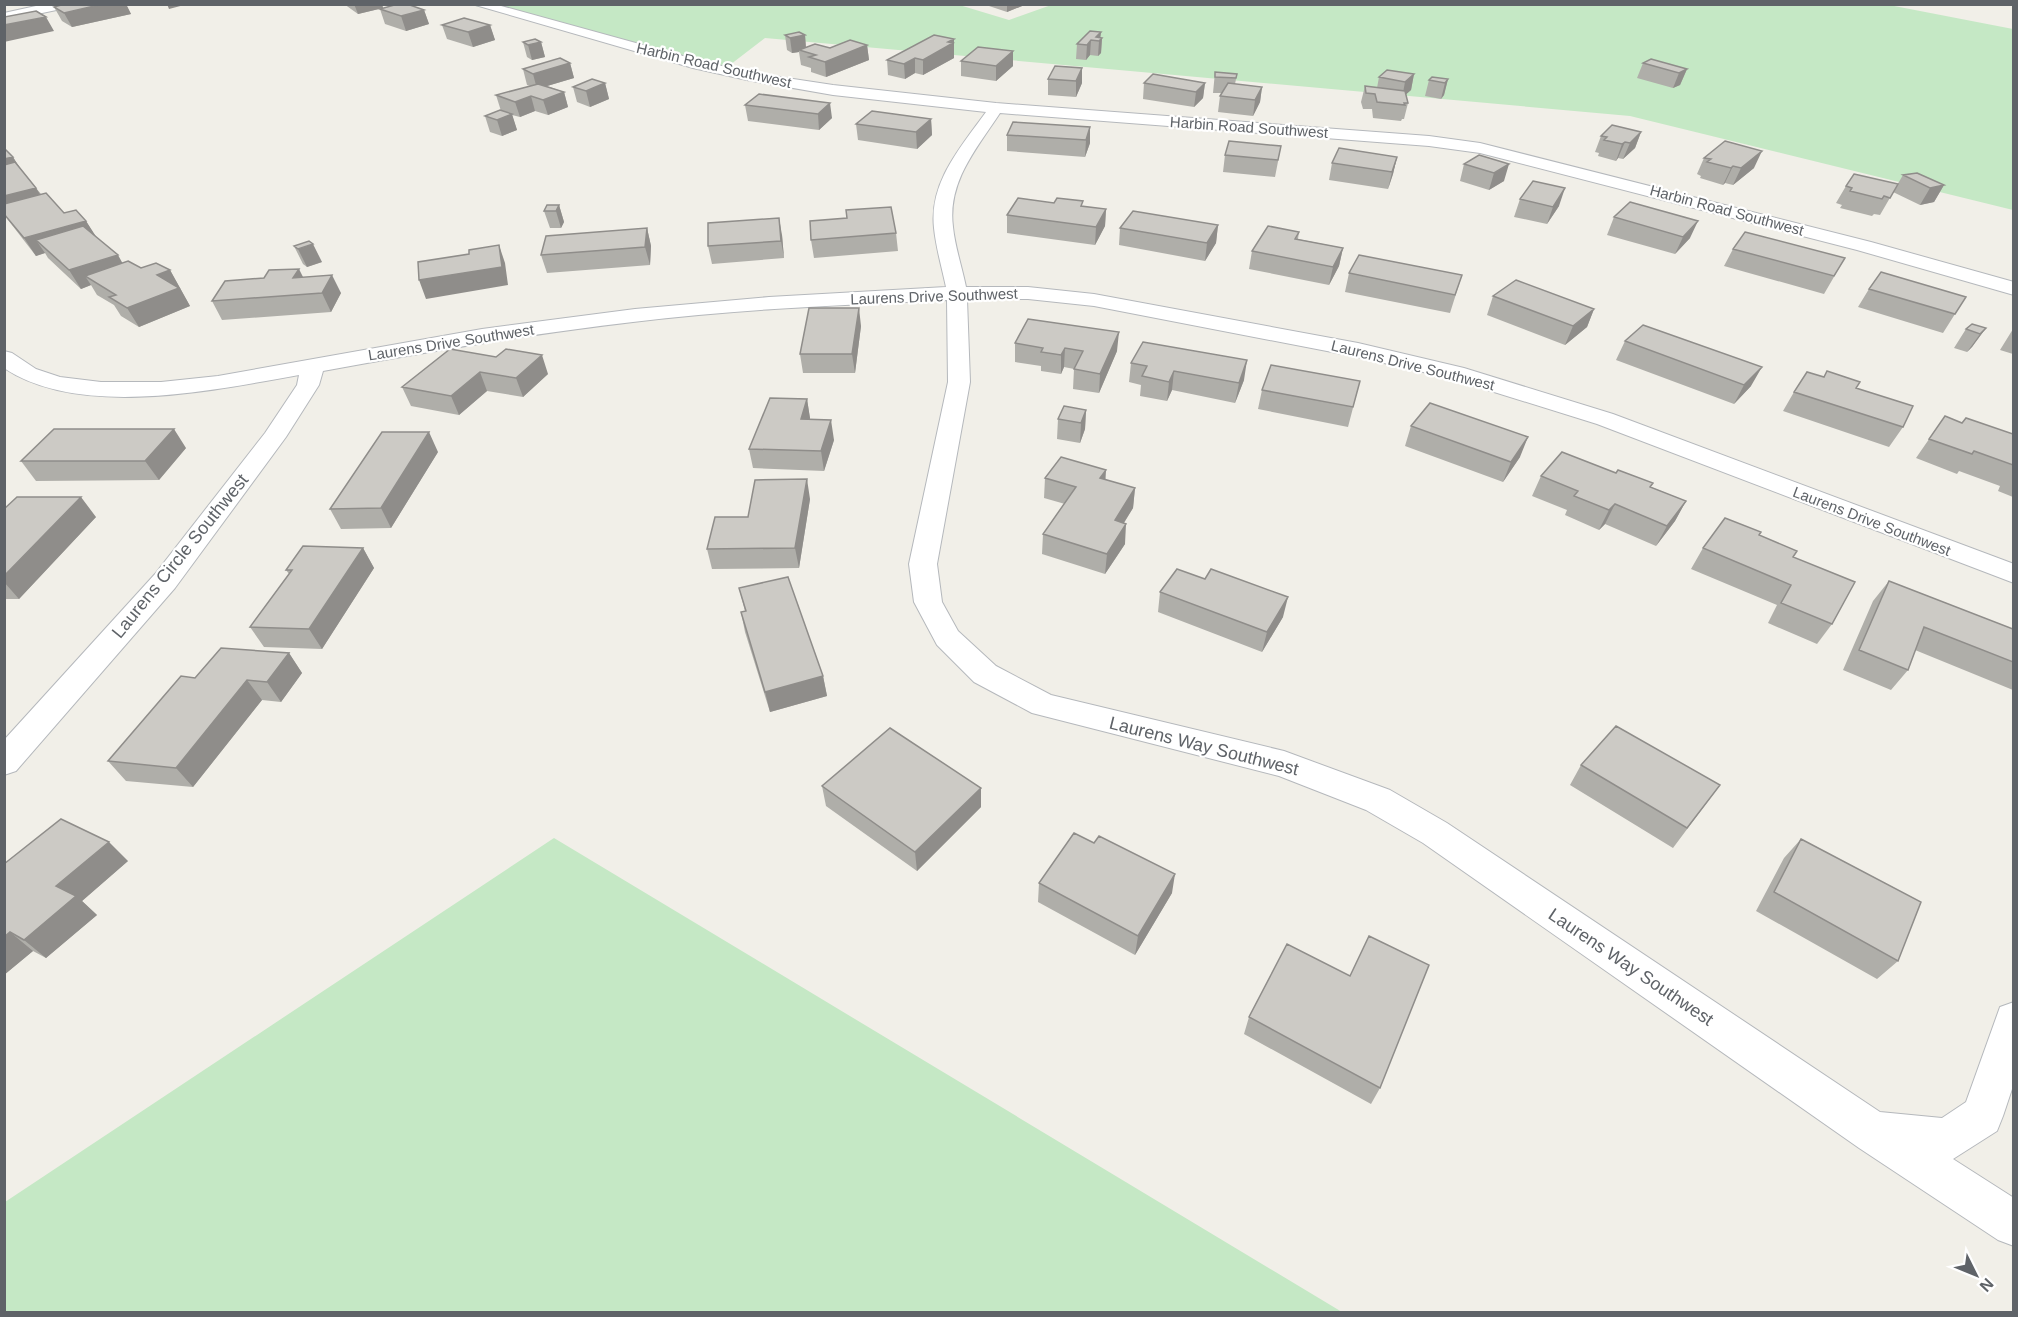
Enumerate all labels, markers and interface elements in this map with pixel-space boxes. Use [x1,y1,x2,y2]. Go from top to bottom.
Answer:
street label: Harbin Road Southwest [635,39,794,91]
street label: Harbin Road Southwest [1169,113,1329,141]
street label: Harbin Road Southwest [1648,181,1807,239]
street label: Laurens Drive Southwest [850,285,1019,307]
street label: Laurens Drive Southwest [367,320,536,364]
street label: Laurens Drive Southwest [1330,336,1497,394]
street label: Laurens Circle Southwest [108,470,252,642]
street label: Laurens Drive Southwest [1791,483,1954,559]
street label: Laurens Way Southwest [1107,713,1301,779]
street label: Laurens Way Southwest [1545,904,1717,1030]
north arrow [1946,1245,2006,1305]
text: N [1976,1275,1997,1295]

